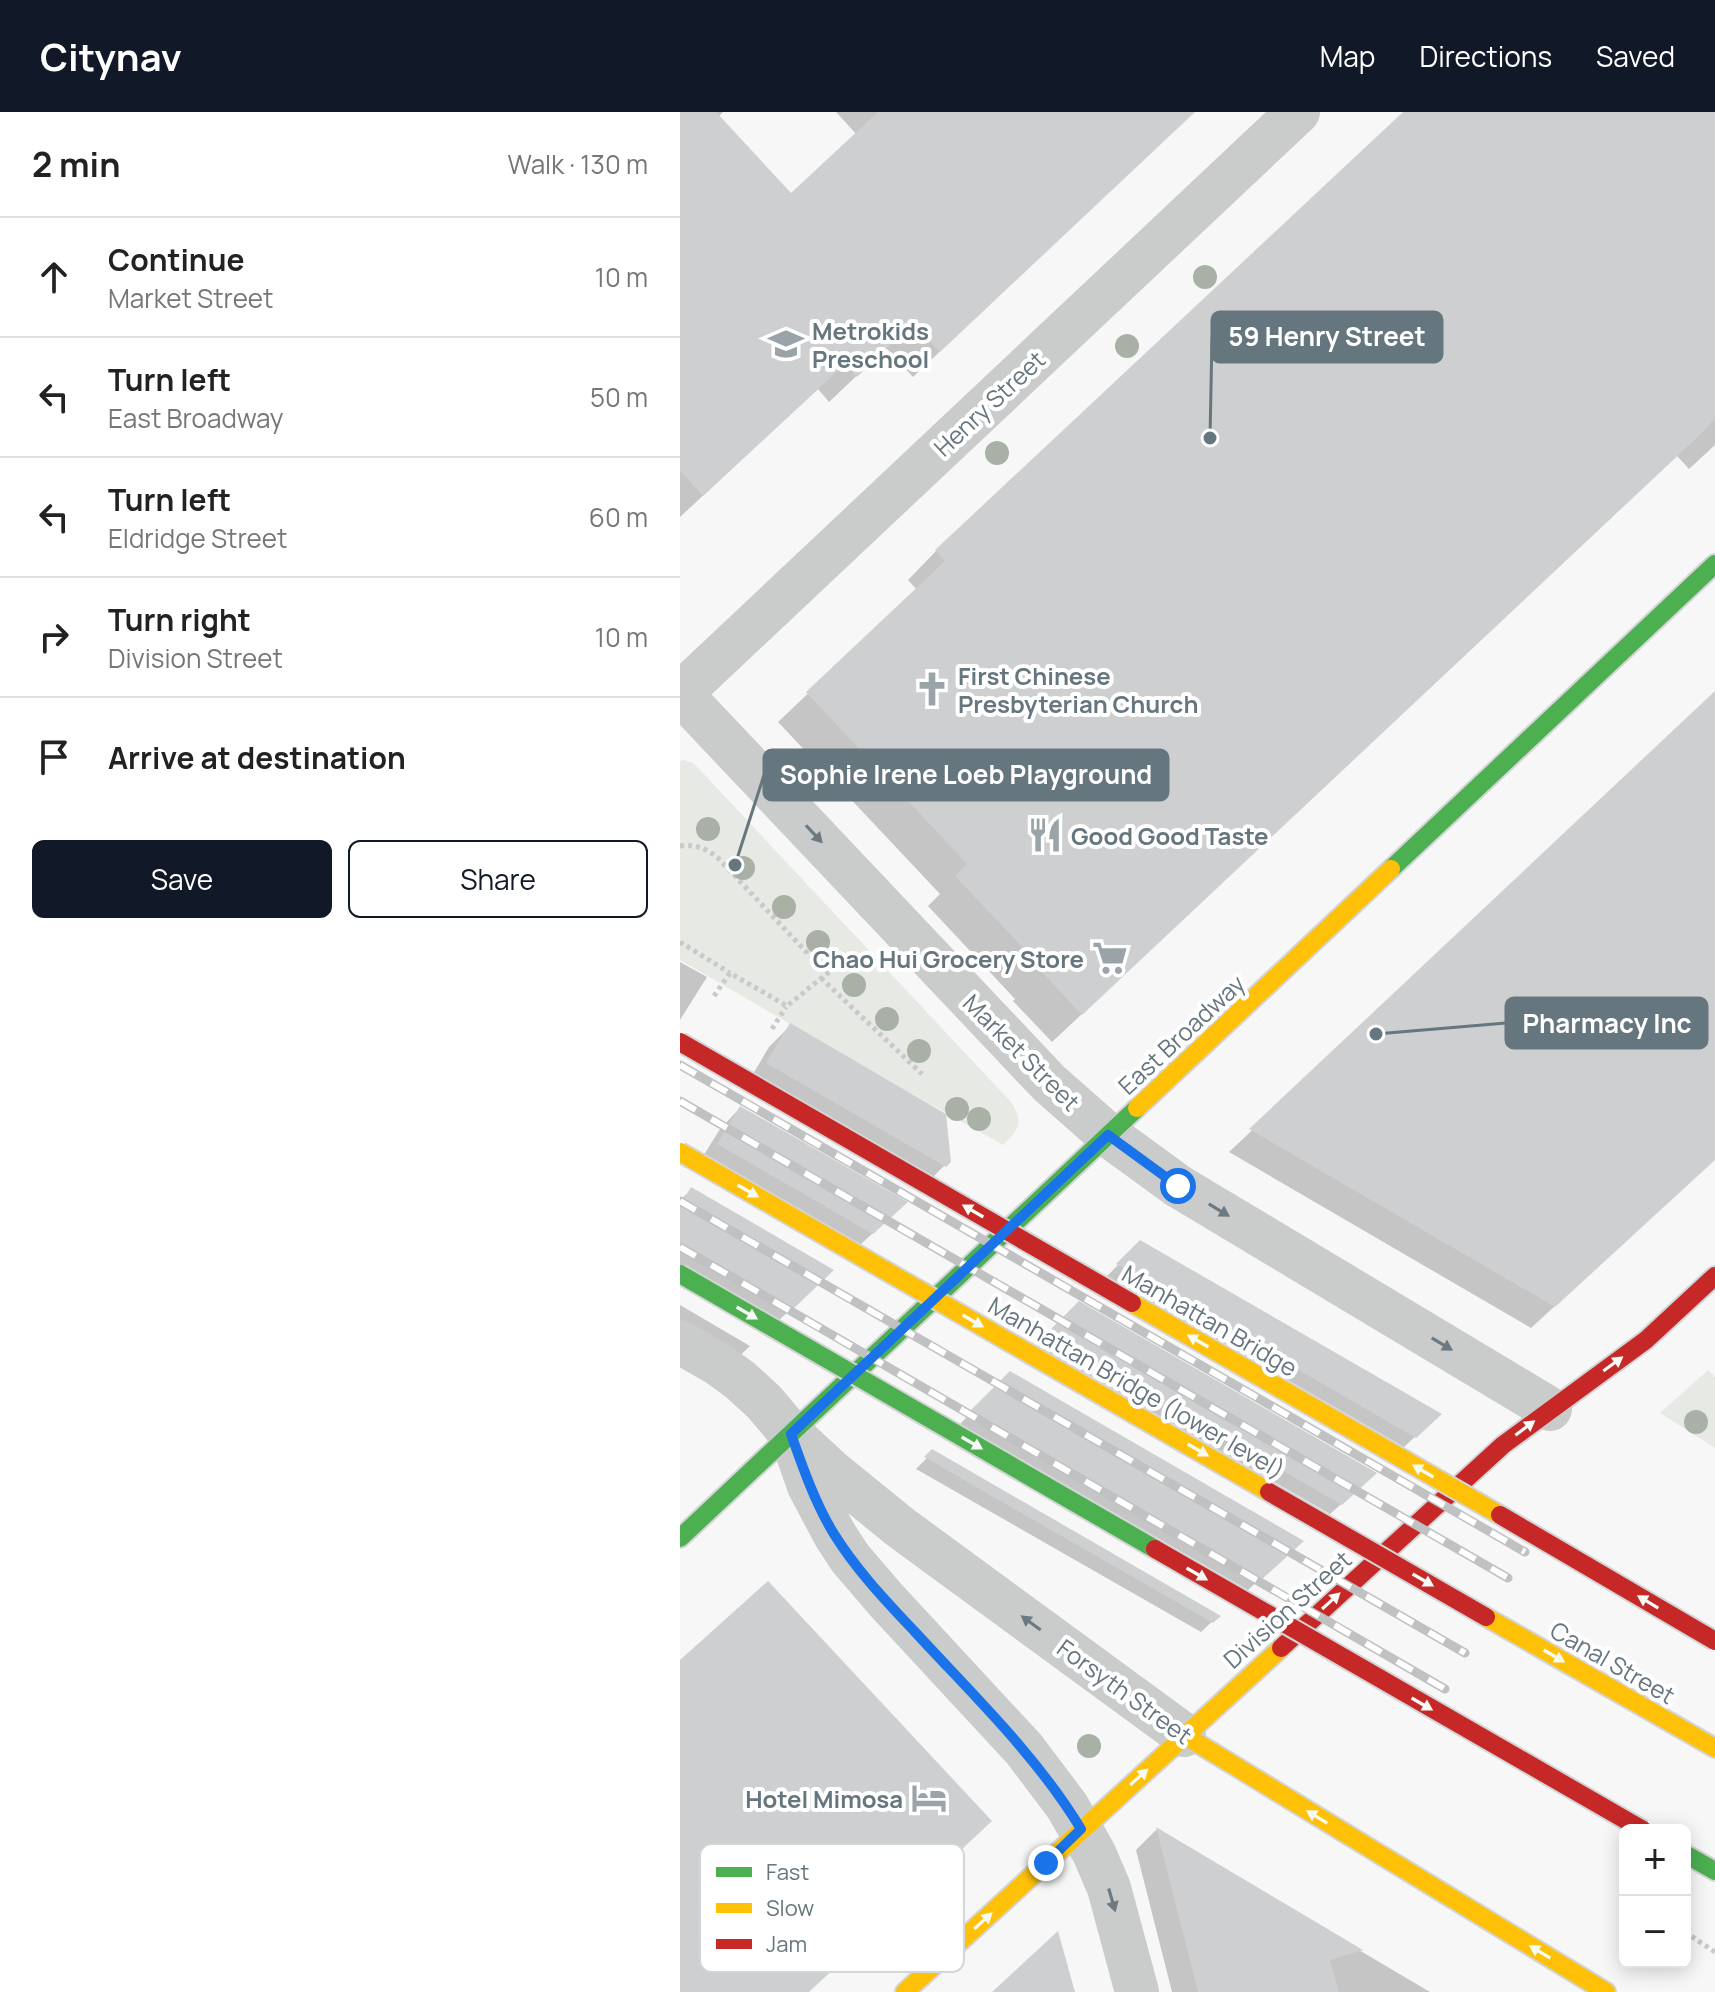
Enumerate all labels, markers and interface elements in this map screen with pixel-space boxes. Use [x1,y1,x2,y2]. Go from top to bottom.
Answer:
text: Citynav [40,30,182,82]
text: Map [1320,37,1375,75]
text: Directions [1419,37,1552,75]
text: Saved [1596,37,1675,75]
text: 2 min [32,141,120,187]
text: Walk · 130 m [508,146,648,182]
text: Continue [108,239,244,280]
icon: ahead [32,255,76,299]
text: 10 m [595,259,648,295]
text: Market Street [108,280,273,316]
callout: 59 Henry Street [1212,312,1442,362]
place label: Metrokids Preschool [812,314,929,375]
text: 59 Henry Street [1228,318,1426,354]
school or university icon: Metrokids Preschool [767,325,805,363]
street label: Henry Street [926,343,1052,463]
text: Turn left [108,359,231,400]
icon: left [32,375,76,419]
text: 50 m [590,379,648,415]
text: East Broadway [108,400,283,436]
text: Turn left [108,479,231,520]
icon: left [32,495,76,539]
text: 60 m [589,499,648,535]
text: Eldridge Street [108,520,287,556]
text: Turn right [108,599,251,640]
icon: right [32,615,76,659]
text: 10 m [595,619,648,655]
text: Division Street [108,640,283,676]
place label: First Chinese Presbyterian Church [958,659,1198,720]
church icon: First Chinese Presbyterian Church [913,670,951,708]
icon: arrive [32,735,76,779]
text: Arrive at destination [108,737,406,778]
callout: Sophie Irene Loeb Playground [764,750,1168,800]
text: Sophie Irene Loeb Playground [780,756,1152,792]
restaurant icon: Good Good Taste [1026,816,1064,854]
place label: Good Good Taste [1071,819,1269,852]
one-way arrow [804,824,822,843]
button: Save [32,840,332,918]
button: Share [348,840,648,918]
supermarket icon: Chao Hui Grocery Store [1091,939,1129,977]
place label: Chao Hui Grocery Store [813,942,1084,975]
street label: East Broadway [1111,967,1252,1101]
street label: Market Street [956,986,1088,1118]
callout: Pharmacy Inc [1506,998,1707,1048]
text: Pharmacy Inc [1522,1005,1692,1041]
route start [1160,1168,1196,1204]
one-way arrow [736,1184,759,1198]
one-way arrow [1208,1203,1230,1217]
one-way arrow [962,1204,984,1218]
street label: Manhattan Bridge [1116,1256,1304,1384]
street label: Manhattan Bridge (lower level) [983,1288,1291,1486]
one-way arrow [736,1306,759,1320]
one-way arrow [962,1314,984,1328]
one-way arrow [1187,1334,1209,1348]
one-way arrow [1431,1337,1453,1351]
one-way arrow [1602,1356,1624,1372]
one-way arrow [1514,1421,1535,1437]
one-way arrow [961,1436,984,1450]
one-way arrow [1187,1443,1209,1457]
one-way arrow [1412,1464,1434,1478]
street label: Division Street [1216,1543,1358,1675]
one-way arrow [1186,1567,1209,1581]
one-way arrow [1412,1573,1434,1587]
one-way arrow [1321,1593,1340,1611]
one-way arrow [1637,1595,1659,1609]
street label: Canal Street [1545,1613,1681,1711]
one-way arrow [1020,1615,1042,1631]
street label: Forsyth Street [1051,1631,1199,1751]
one-way arrow [1543,1649,1565,1663]
one-way arrow [1411,1697,1433,1711]
one-way arrow [1129,1768,1148,1786]
hotel icon: Hotel Mimosa [910,1779,948,1817]
place label: Hotel Mimosa [745,1782,903,1815]
one-way arrow [1306,1810,1328,1824]
map controls [1619,1824,1691,1968]
button: + [1619,1824,1691,1896]
legend [700,1844,964,1972]
route end [1028,1845,1064,1881]
text: Fast [766,1857,809,1887]
one-way arrow [1106,1889,1119,1913]
text: Slow [766,1893,814,1923]
button: − [1619,1896,1691,1968]
one-way arrow [973,1912,992,1930]
text: Jam [766,1929,807,1959]
one-way arrow [1529,1945,1551,1959]

